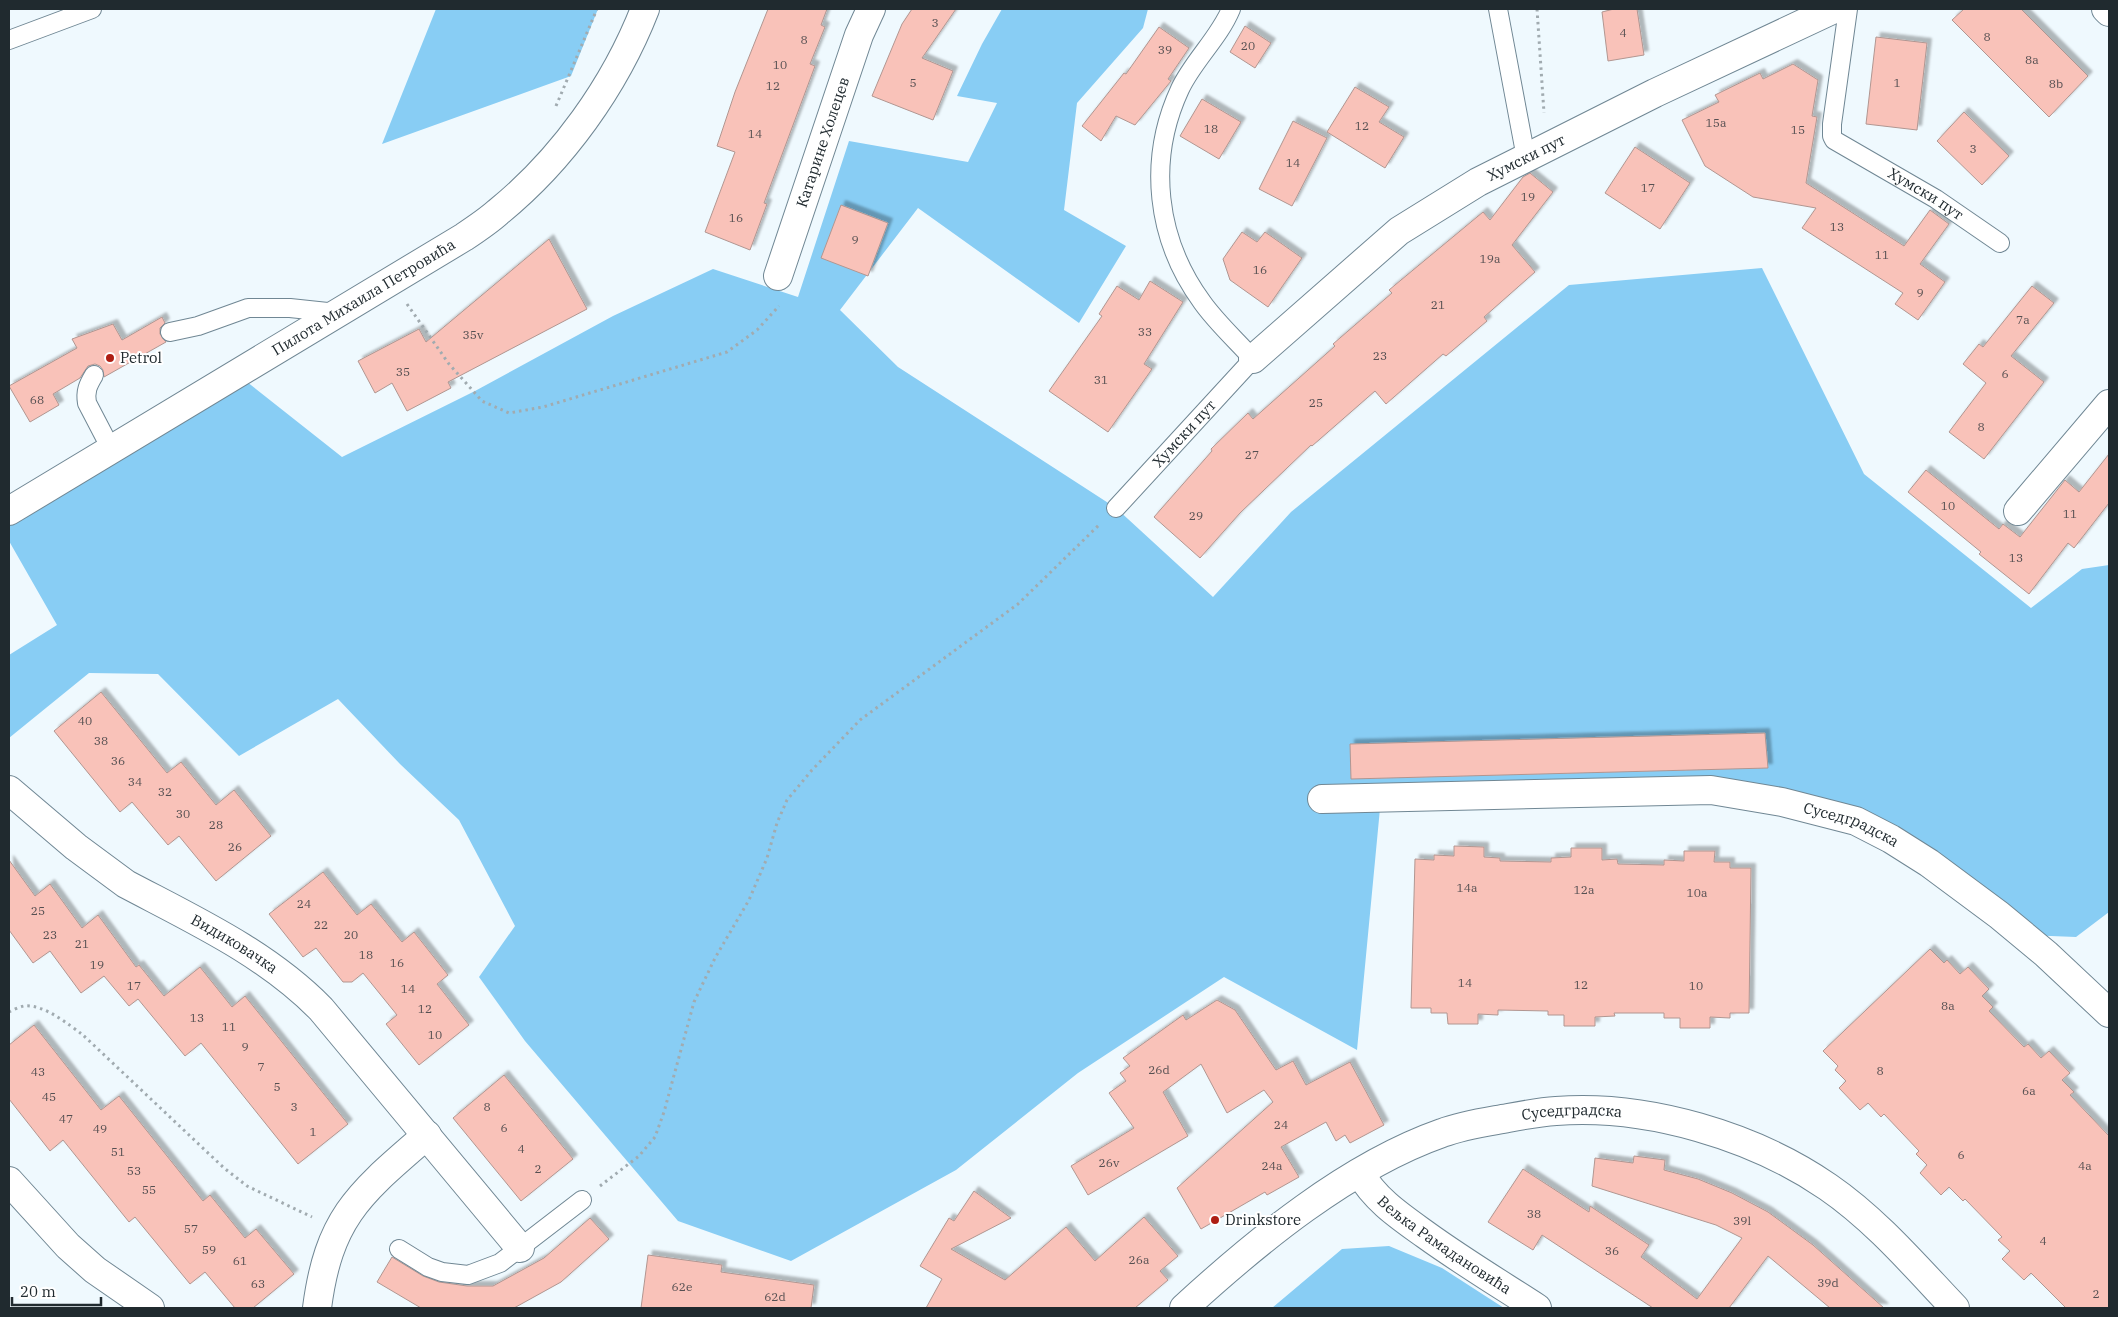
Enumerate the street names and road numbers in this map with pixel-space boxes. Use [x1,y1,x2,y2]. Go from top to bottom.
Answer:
street label: Катарине Холецев [792,75,853,210]
street label: Хумски пут [1484,130,1568,185]
street label: Хумски пут [1885,163,1967,224]
street label: Пилота Михаила Петровића [268,235,459,359]
street label: Хумски пут [1148,396,1220,471]
street label: Суседградска [1801,798,1903,851]
street label: Видиковачка [188,910,282,977]
street label: Суседградска [1520,1100,1623,1124]
street label: Вељка Рамадановића [1374,1191,1515,1298]

